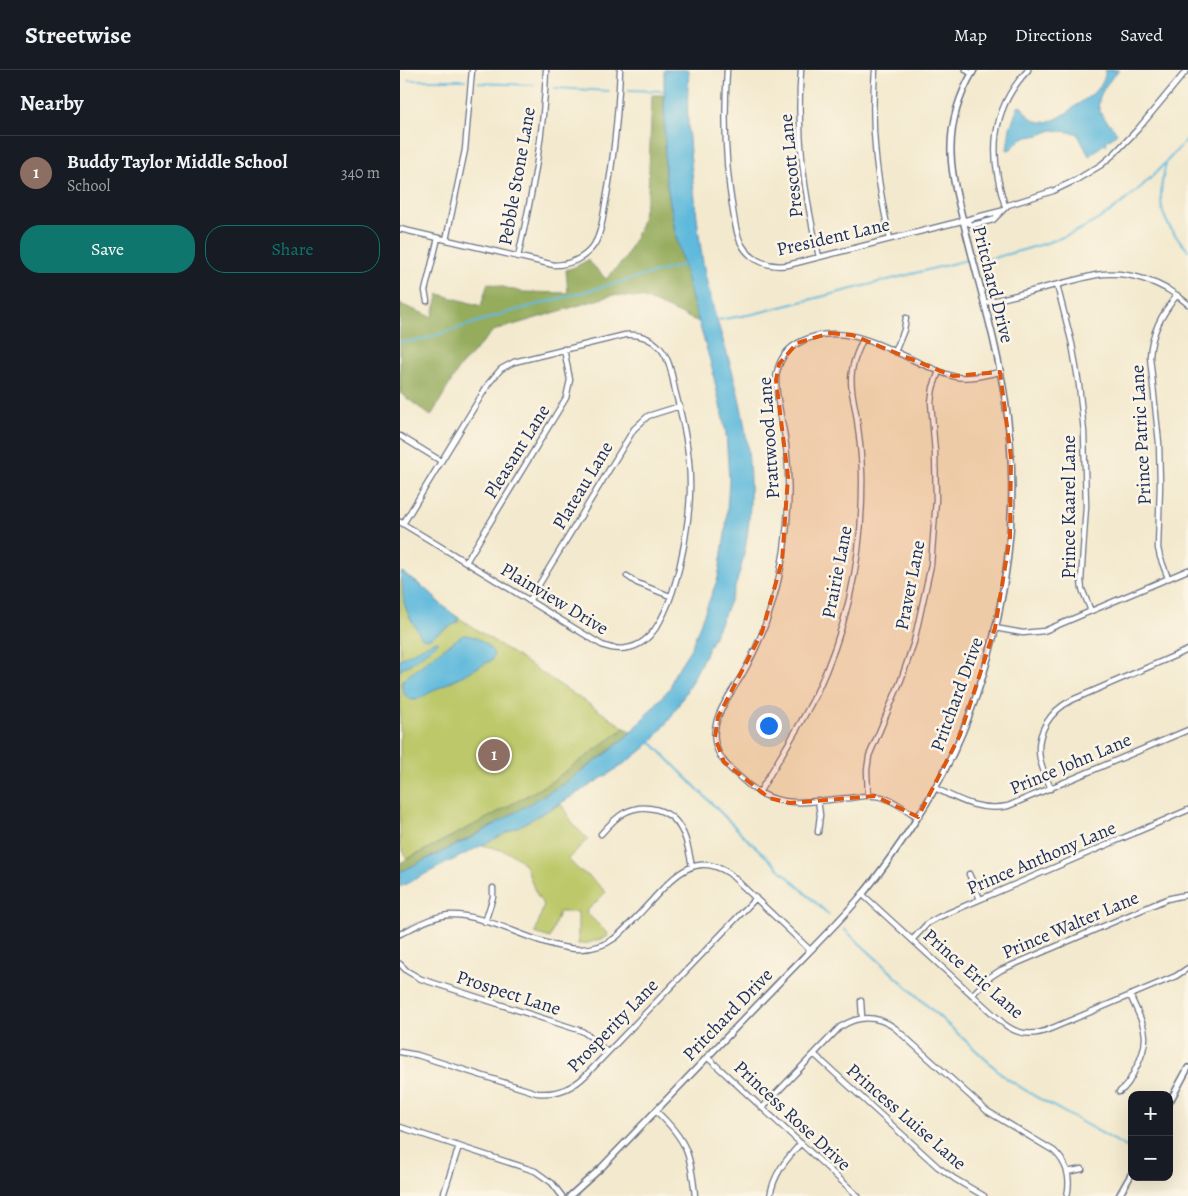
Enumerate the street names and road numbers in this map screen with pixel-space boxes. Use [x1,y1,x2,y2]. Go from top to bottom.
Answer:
street label: Pebble Stone Lane [492,105,542,247]
street label: Prescott Lane [773,113,809,219]
street label: President Lane [774,211,892,263]
street label: Pritchard Drive [966,223,1020,346]
street label: Prince Patric Lane [1124,364,1158,506]
street label: Prattwood Lane [752,376,786,500]
street label: Pleasant Lane [478,399,556,504]
street label: Prince Kaarel Lane [1056,435,1082,579]
street label: Plateau Lane [546,436,620,535]
street label: Prairie Lane [815,524,859,621]
street label: Praver Lane [889,538,931,632]
street label: Plainview Drive [496,556,613,641]
street label: Pritchard Drive [924,634,990,755]
street label: Prince John Lane [1005,727,1135,801]
street label: Prince Anthony Lane [963,815,1120,901]
street label: Prince Walter Lane [998,884,1143,965]
street label: Prince Eric Lane [917,923,1029,1025]
street label: Pritchard Drive [677,963,779,1067]
street label: Prospect Lane [453,964,564,1022]
street label: Prosperity Lane [561,973,664,1078]
street label: Princess Rose Drive [728,1054,857,1177]
street label: Princess Luise Lane [841,1057,972,1176]

